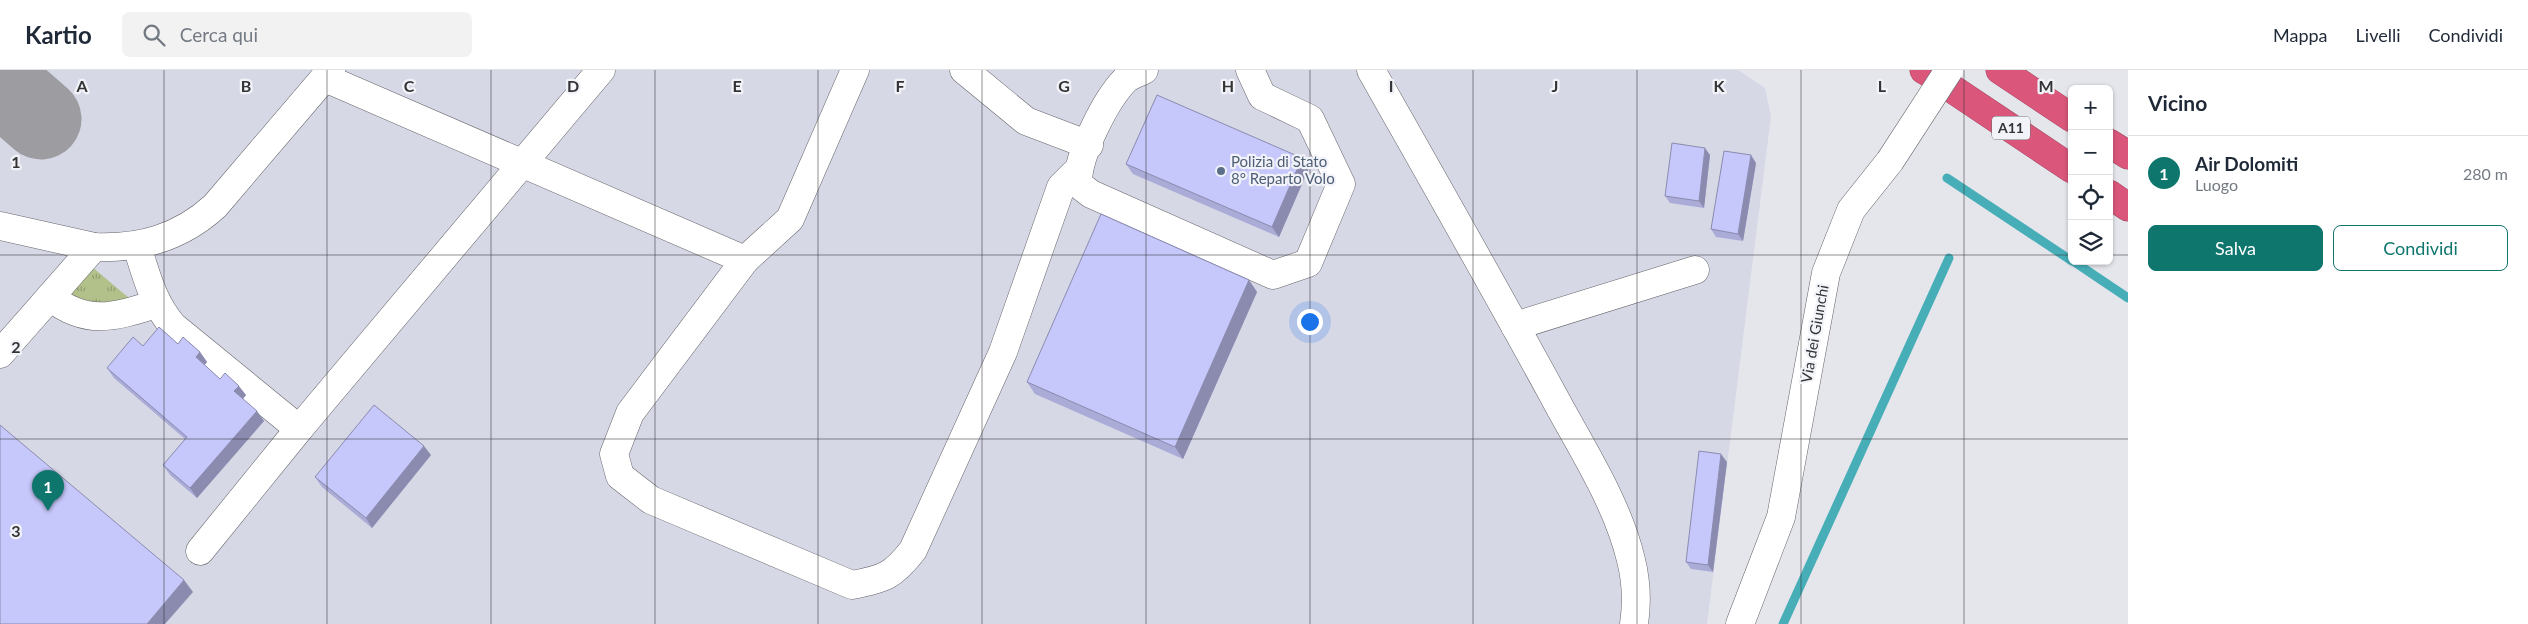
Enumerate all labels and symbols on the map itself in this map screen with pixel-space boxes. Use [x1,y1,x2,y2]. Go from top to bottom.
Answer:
text: A [75,76,88,95]
text: B [241,76,251,95]
text: C [404,76,415,95]
text: D [567,76,579,95]
text: E [732,76,742,95]
text: F [895,76,905,95]
text: G [1058,76,1070,95]
text: H [1222,76,1234,95]
text: I [1389,76,1393,95]
text: J [1552,76,1558,95]
text: K [1714,76,1726,95]
text: L [1878,76,1887,95]
text: M [2038,76,2054,95]
road number: A11 [1992,116,2030,140]
text: 1 [11,152,21,171]
place label: Polizia di Stato 8° Reparto Volo [1231,152,1335,187]
marker: Polizia di Stato 8° Reparto Volo [1215,165,1227,177]
street label: Via dei Giunchi [1797,283,1831,384]
your location [1297,309,1323,335]
text: 2 [11,337,21,356]
pin: 1 [32,470,64,511]
text: 3 [11,521,21,540]

